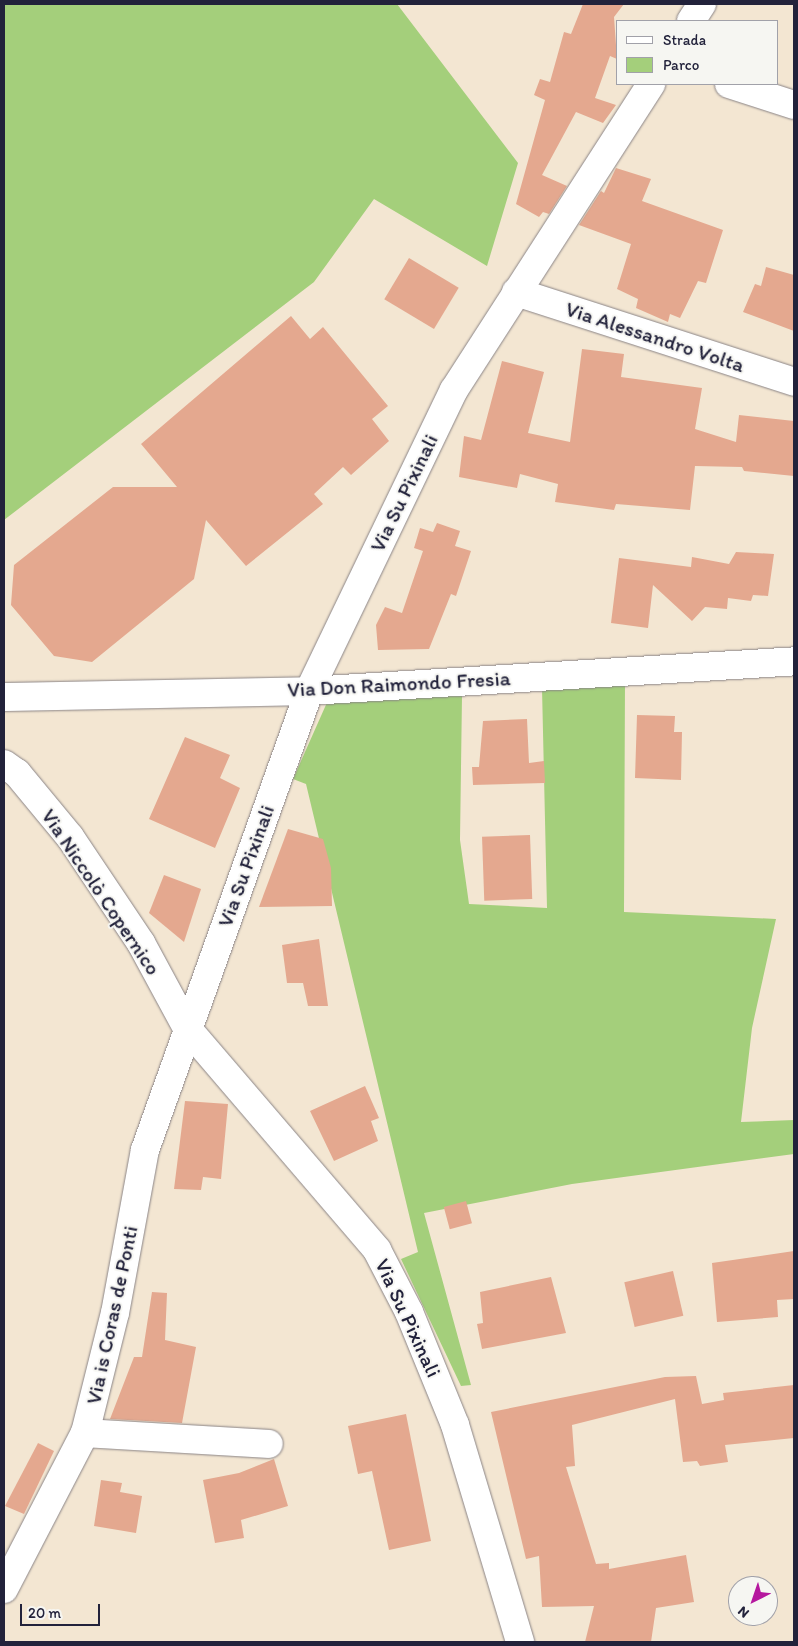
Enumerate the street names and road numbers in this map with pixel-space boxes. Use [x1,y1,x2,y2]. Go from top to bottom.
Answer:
street label: Via Alessandro Volta [563,297,747,377]
street label: Via Su Pixinali [365,430,443,556]
street label: Via Don Raimondo Fresia [286,666,512,702]
street label: Via Su Pixinali [212,802,280,930]
street label: Via Niccolò Copernico [36,804,166,980]
street label: Via is Coras de Ponti [81,1223,143,1407]
street label: Via Su Pixinali [370,1255,446,1381]

